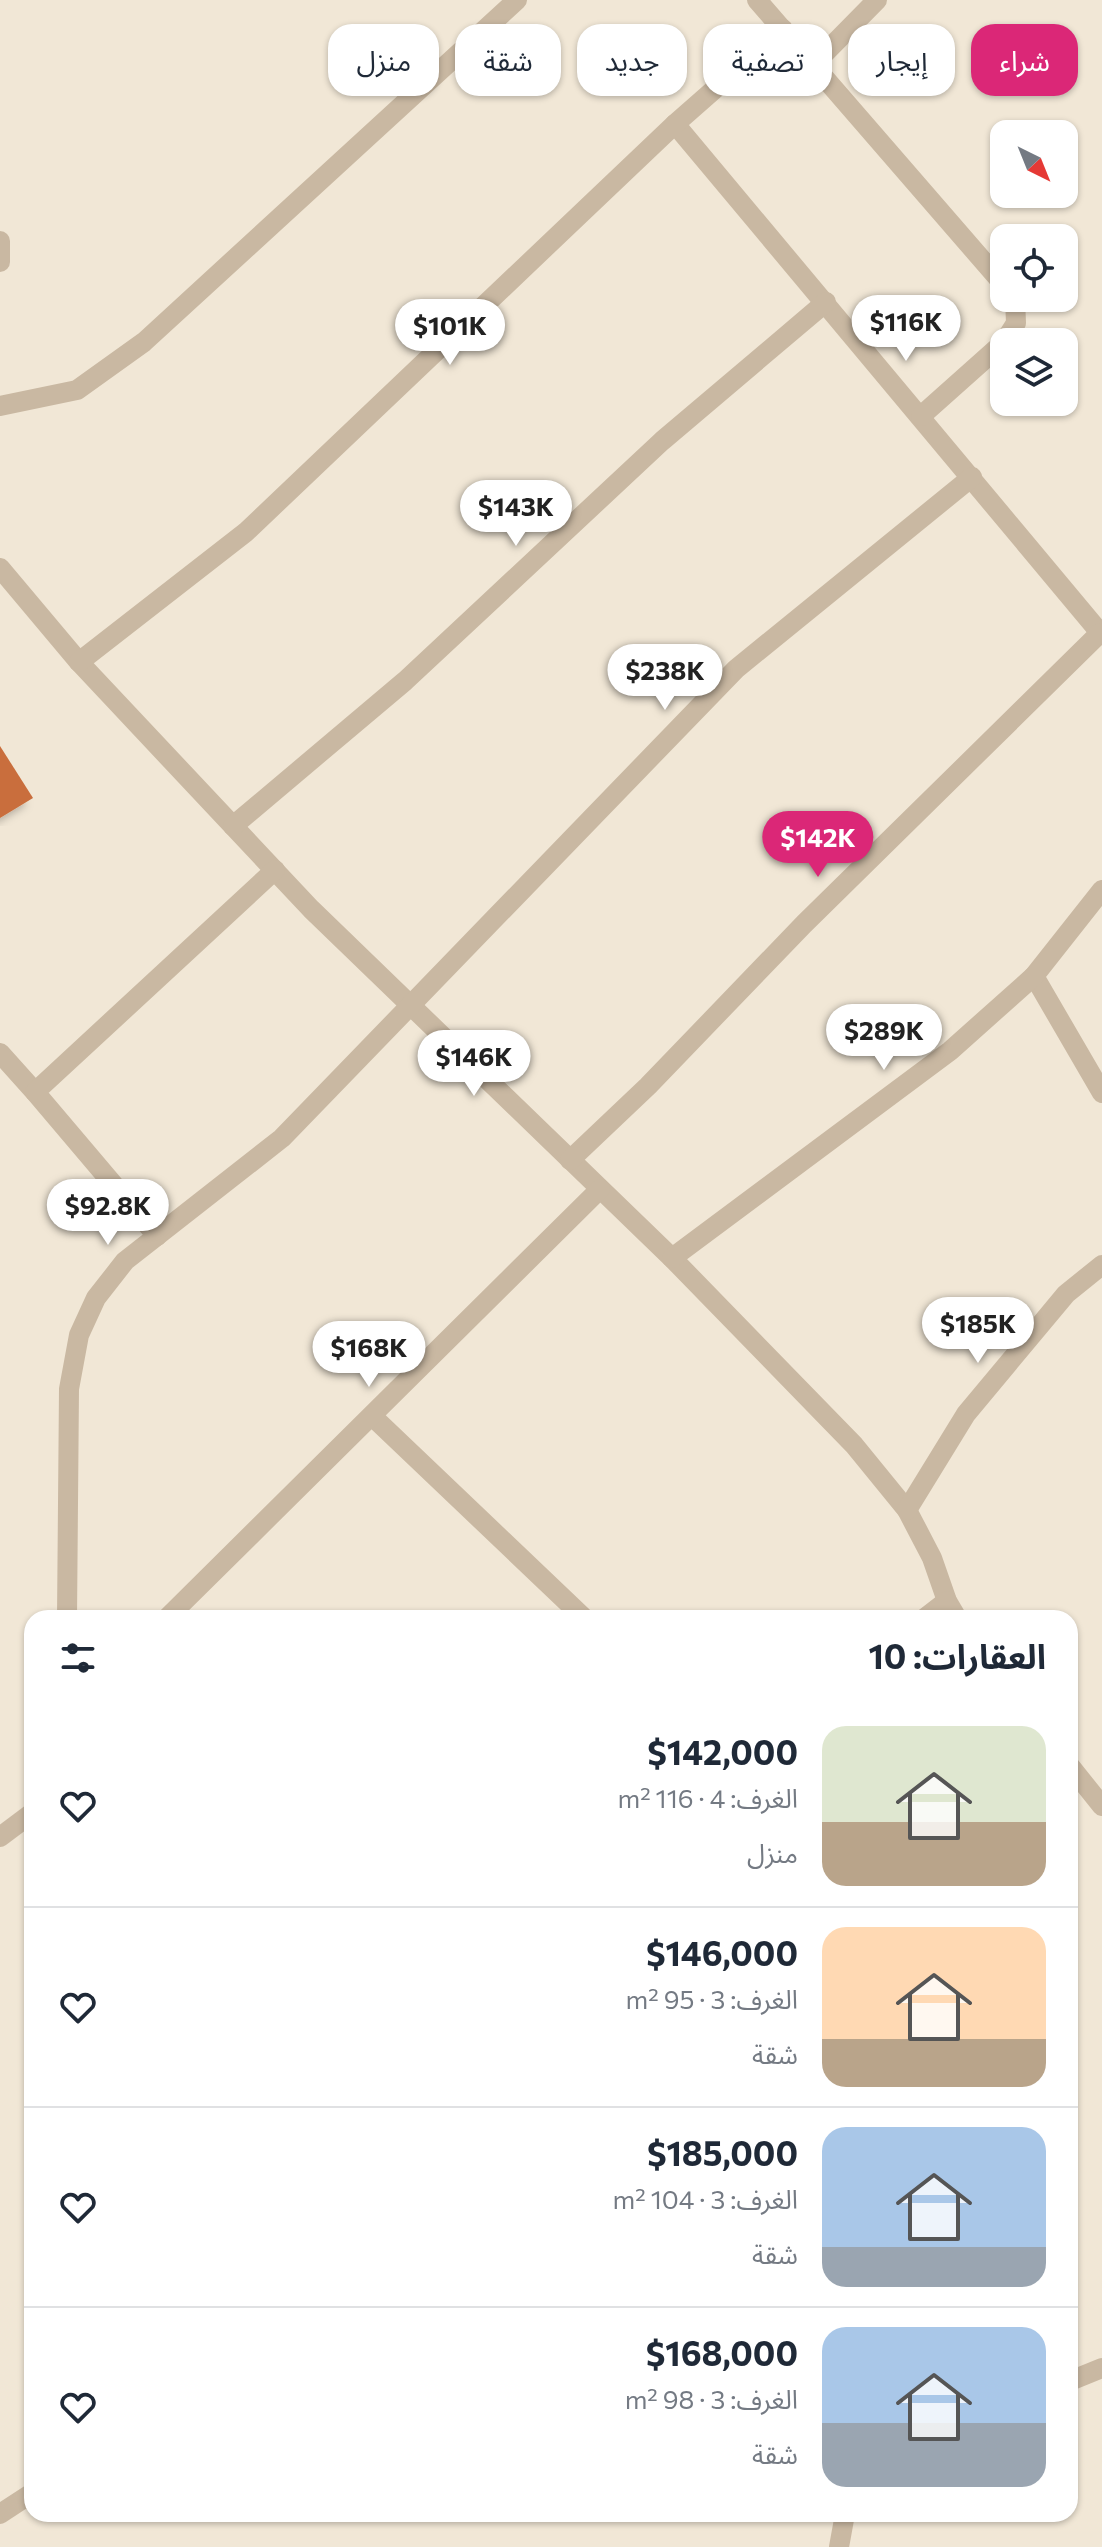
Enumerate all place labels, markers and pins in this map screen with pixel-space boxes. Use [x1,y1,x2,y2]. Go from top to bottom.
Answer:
pin: $116K [850,295,962,363]
pin: $101K [394,299,506,367]
pin: $143K [460,480,572,548]
pin: $238K [609,644,721,712]
pin: $142K [762,811,874,879]
pin: $289K [828,1004,940,1072]
pin: $146K [418,1030,530,1098]
pin: $92.8K [43,1179,173,1247]
pin: $185K [922,1297,1034,1365]
pin: $168K [313,1321,425,1389]

